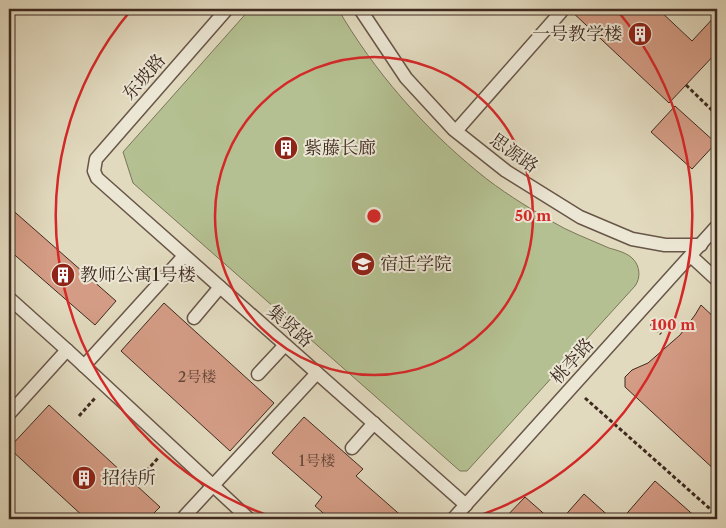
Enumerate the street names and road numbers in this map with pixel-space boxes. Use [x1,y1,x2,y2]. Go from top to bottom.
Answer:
street label: 东坡路 [118,49,170,105]
street label: 思源路 [486,129,542,177]
street label: 集贤路 [262,300,318,352]
street label: 桃李路 [546,334,598,388]

